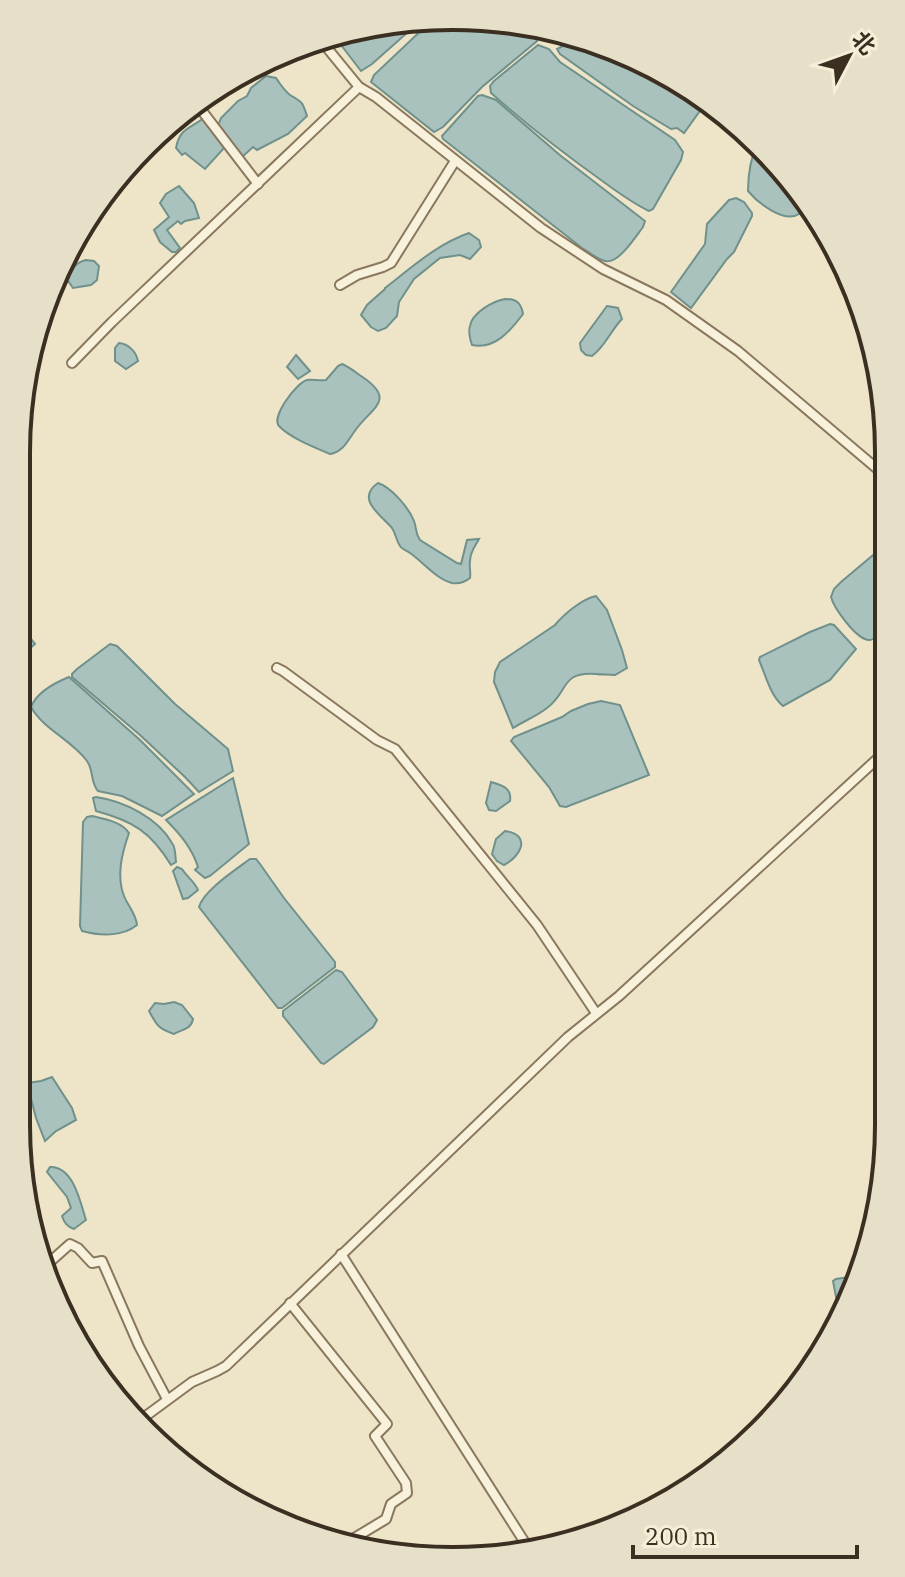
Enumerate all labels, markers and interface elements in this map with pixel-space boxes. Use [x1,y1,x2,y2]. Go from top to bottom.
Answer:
north arrow [809,16,889,96]
text: 北 [846,25,883,60]
scale bar [633,1509,857,1559]
text: 200 m [645,1520,717,1552]

